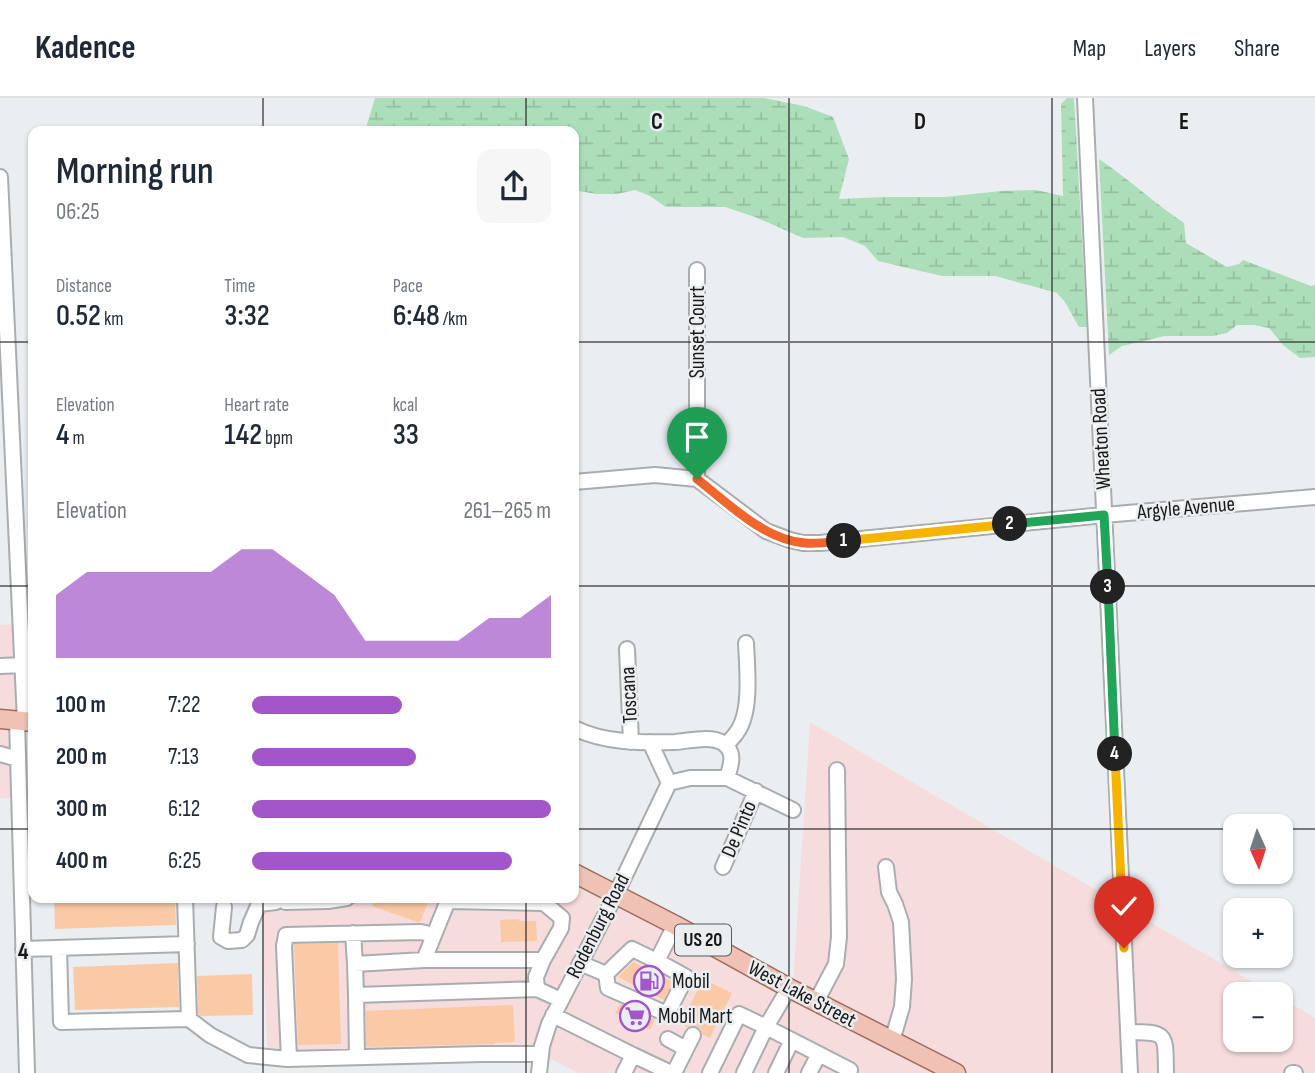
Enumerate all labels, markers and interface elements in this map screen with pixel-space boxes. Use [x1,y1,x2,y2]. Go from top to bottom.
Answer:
text: Kadence [35,28,136,68]
text: Map [1073,34,1106,63]
text: Layers [1144,34,1196,63]
text: Share [1234,34,1280,63]
text: C [651,108,663,136]
text: D [914,108,926,136]
text: E [1179,108,1189,136]
text: Morning run [56,149,214,194]
button: share [477,149,551,223]
text: 06:25 [56,198,99,226]
text: Distance [56,275,112,298]
text: Time [224,275,255,298]
text: Pace [393,275,423,298]
street label: Sunset Court [685,286,710,378]
text: 0.52 [56,298,101,334]
text: 3:32 [224,298,270,334]
text: 6:48 [393,298,440,334]
text: km [101,308,123,331]
text: /km [440,308,468,331]
street label: Wheaton Road [1086,388,1116,490]
text: Elevation [56,394,115,417]
text: Heart rate [224,394,289,417]
text: kcal [393,394,418,417]
pin [667,407,727,479]
text: 4 [56,417,69,453]
text: 142 [224,417,262,453]
text: 33 [393,417,419,453]
icon: arrive [678,418,716,456]
text: m [69,427,85,450]
text: bpm [262,427,293,450]
street label: Argyle Avenue [1135,491,1236,525]
text: Elevation [56,497,127,525]
text: 261–265 m [463,497,551,525]
pin: 2 [992,506,1028,542]
text: 2 [1005,512,1014,535]
pin: 1 [826,524,862,558]
text: 1 [840,529,847,552]
pin: 3 [1090,570,1126,604]
text: 3 [1103,575,1112,598]
street label: Toscana [615,666,643,724]
text: 100 m [56,691,106,719]
text: 7:22 [168,691,200,719]
pin: 4 [1098,736,1132,772]
text: 4 [1110,742,1119,765]
text: 200 m [56,743,107,771]
text: 7:13 [168,743,199,771]
text: 300 m [56,795,107,823]
text: 6:12 [168,795,200,823]
street label: De Pinto [716,797,762,861]
north arrow [1223,814,1293,884]
map controls [1223,814,1293,1052]
text: 400 m [56,847,107,875]
text: 6:25 [168,847,201,875]
street label: Rodenburg Road [561,870,635,982]
pin [1094,876,1154,948]
icon: check [1105,887,1143,925]
button: + [1223,898,1293,968]
road number: US 20 [675,925,731,956]
text: 4 [18,938,29,966]
street label: West Lake Street [744,955,860,1033]
fuel station icon: Mobil [632,964,666,998]
place label: Mobil [672,969,710,994]
button: − [1223,982,1293,1052]
supermarket icon: Mobil Mart [618,999,652,1033]
place label: Mobil Mart [658,1004,732,1029]

